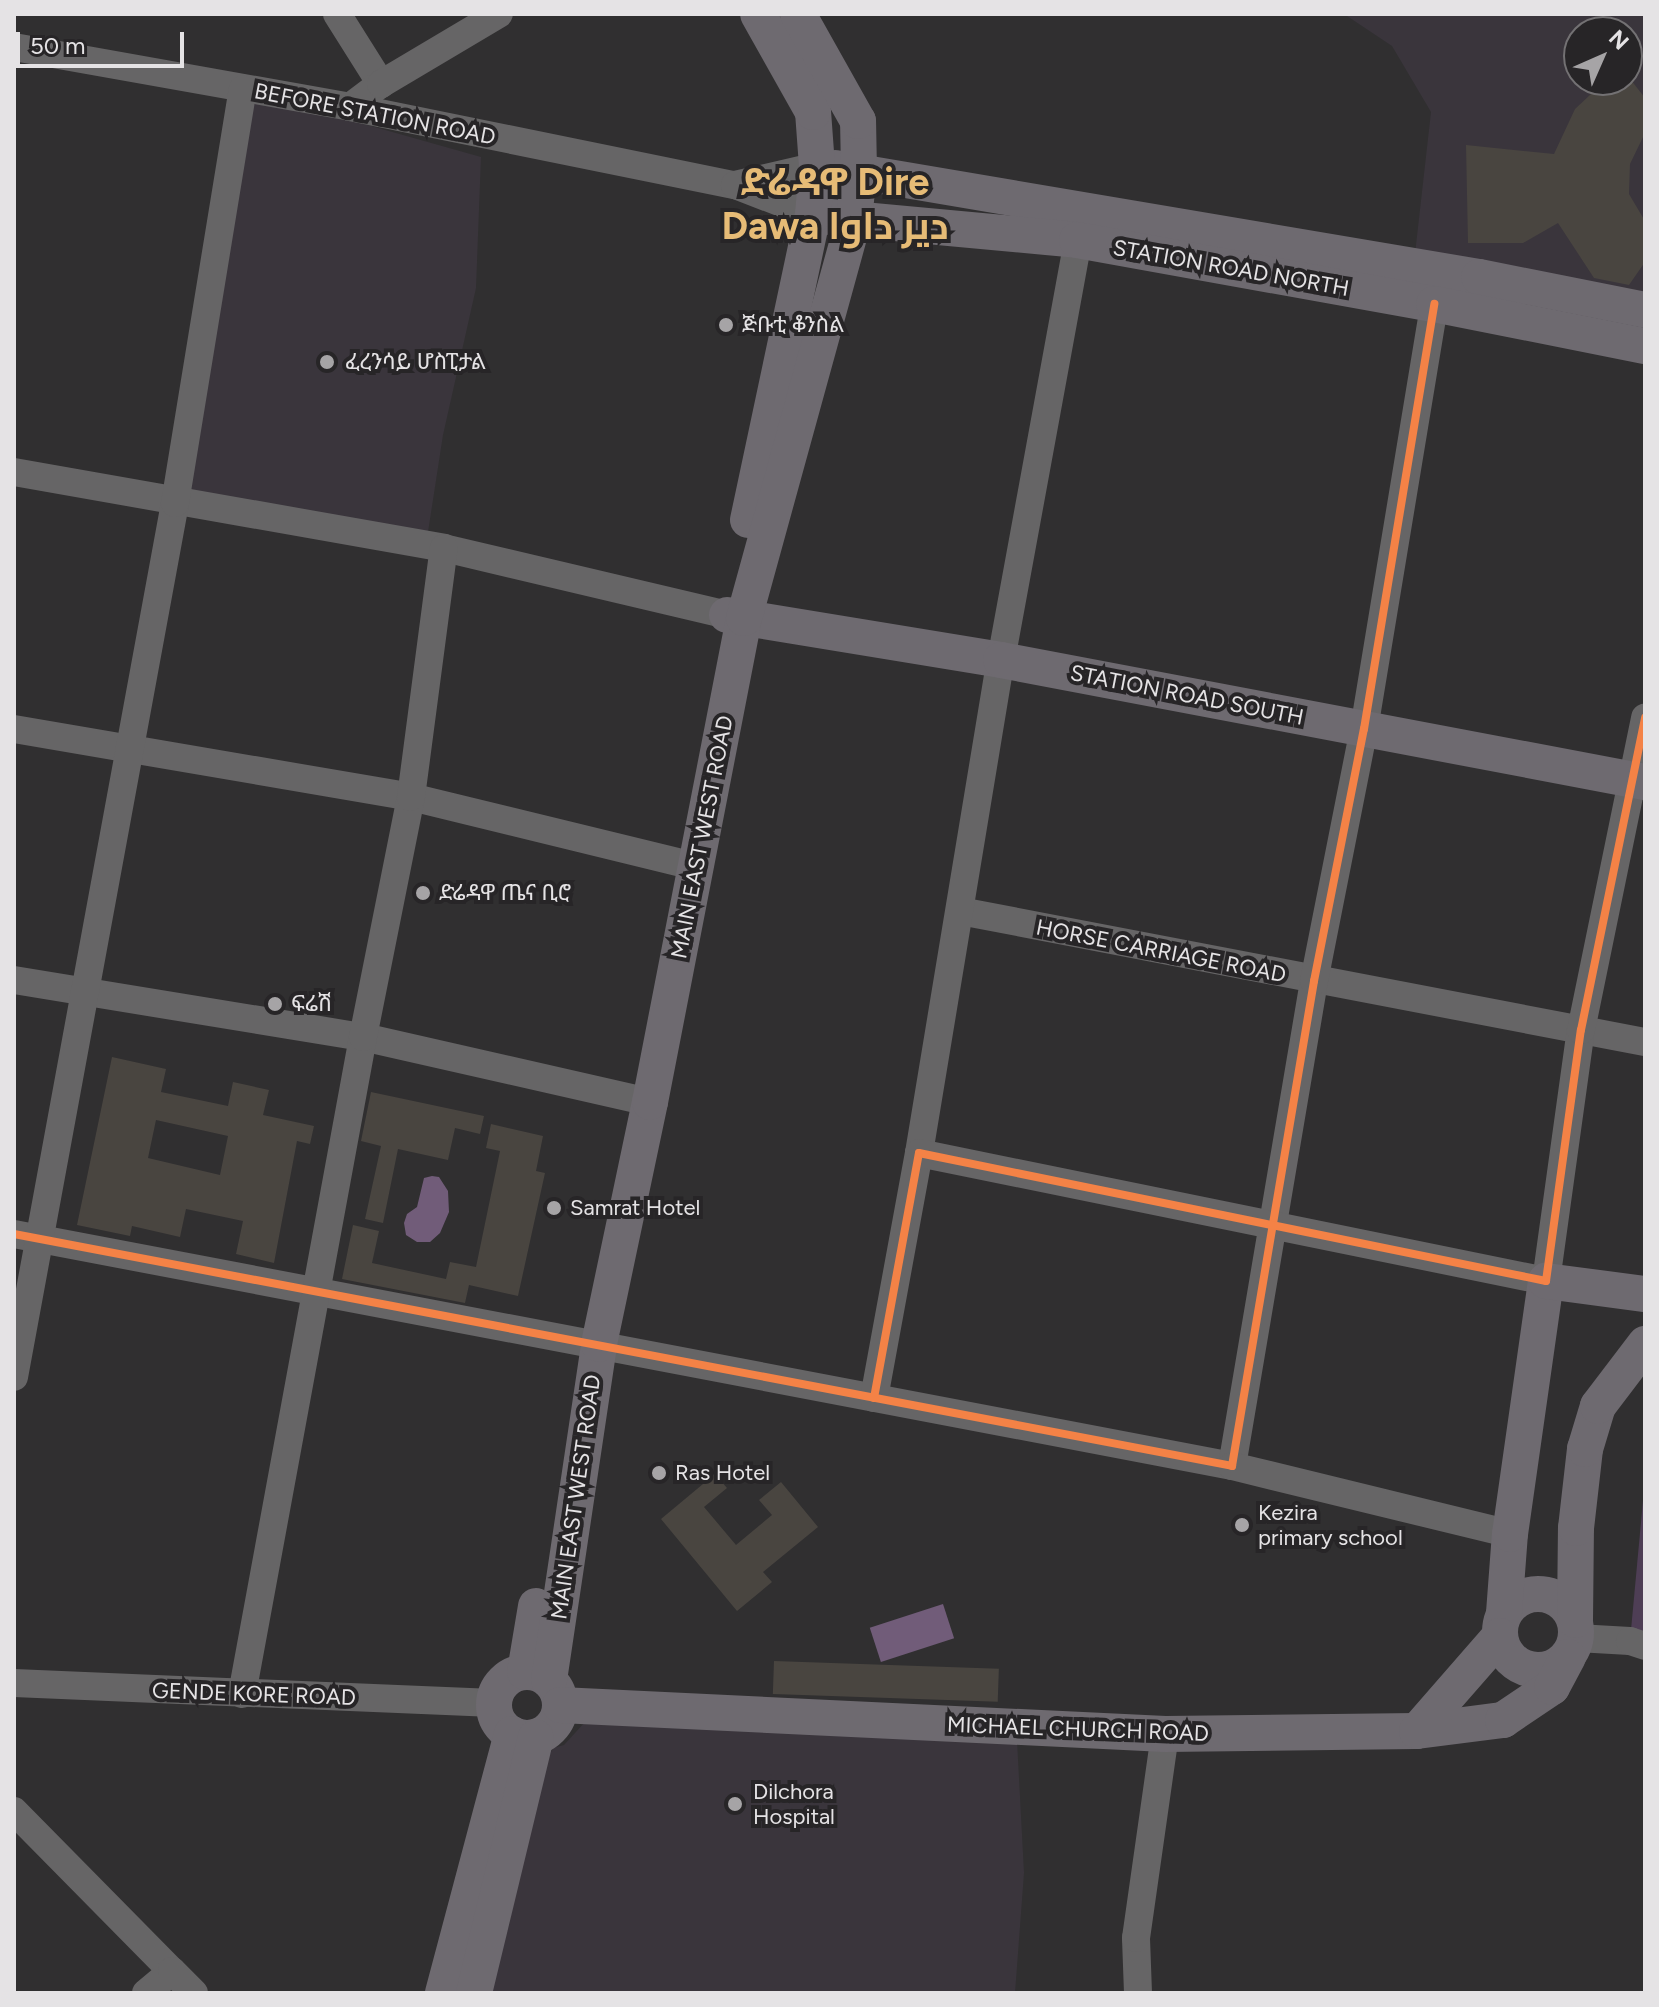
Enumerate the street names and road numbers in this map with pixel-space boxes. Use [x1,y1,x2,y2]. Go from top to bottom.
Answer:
street label: BEFORE STATION ROAD [252,78,498,150]
street label: STATION ROAD NORTH [1111,234,1351,302]
street label: STATION ROAD SOUTH [1068,659,1306,731]
street label: MAIN EAST WEST ROAD [665,713,739,961]
street label: HORSE CARRIAGE ROAD [1034,914,1288,988]
street label: MAIN EAST WEST ROAD [546,1373,606,1621]
street label: GENDE KORE ROAD [152,1677,356,1711]
street label: MICHAEL CHURCH ROAD [947,1711,1209,1747]

